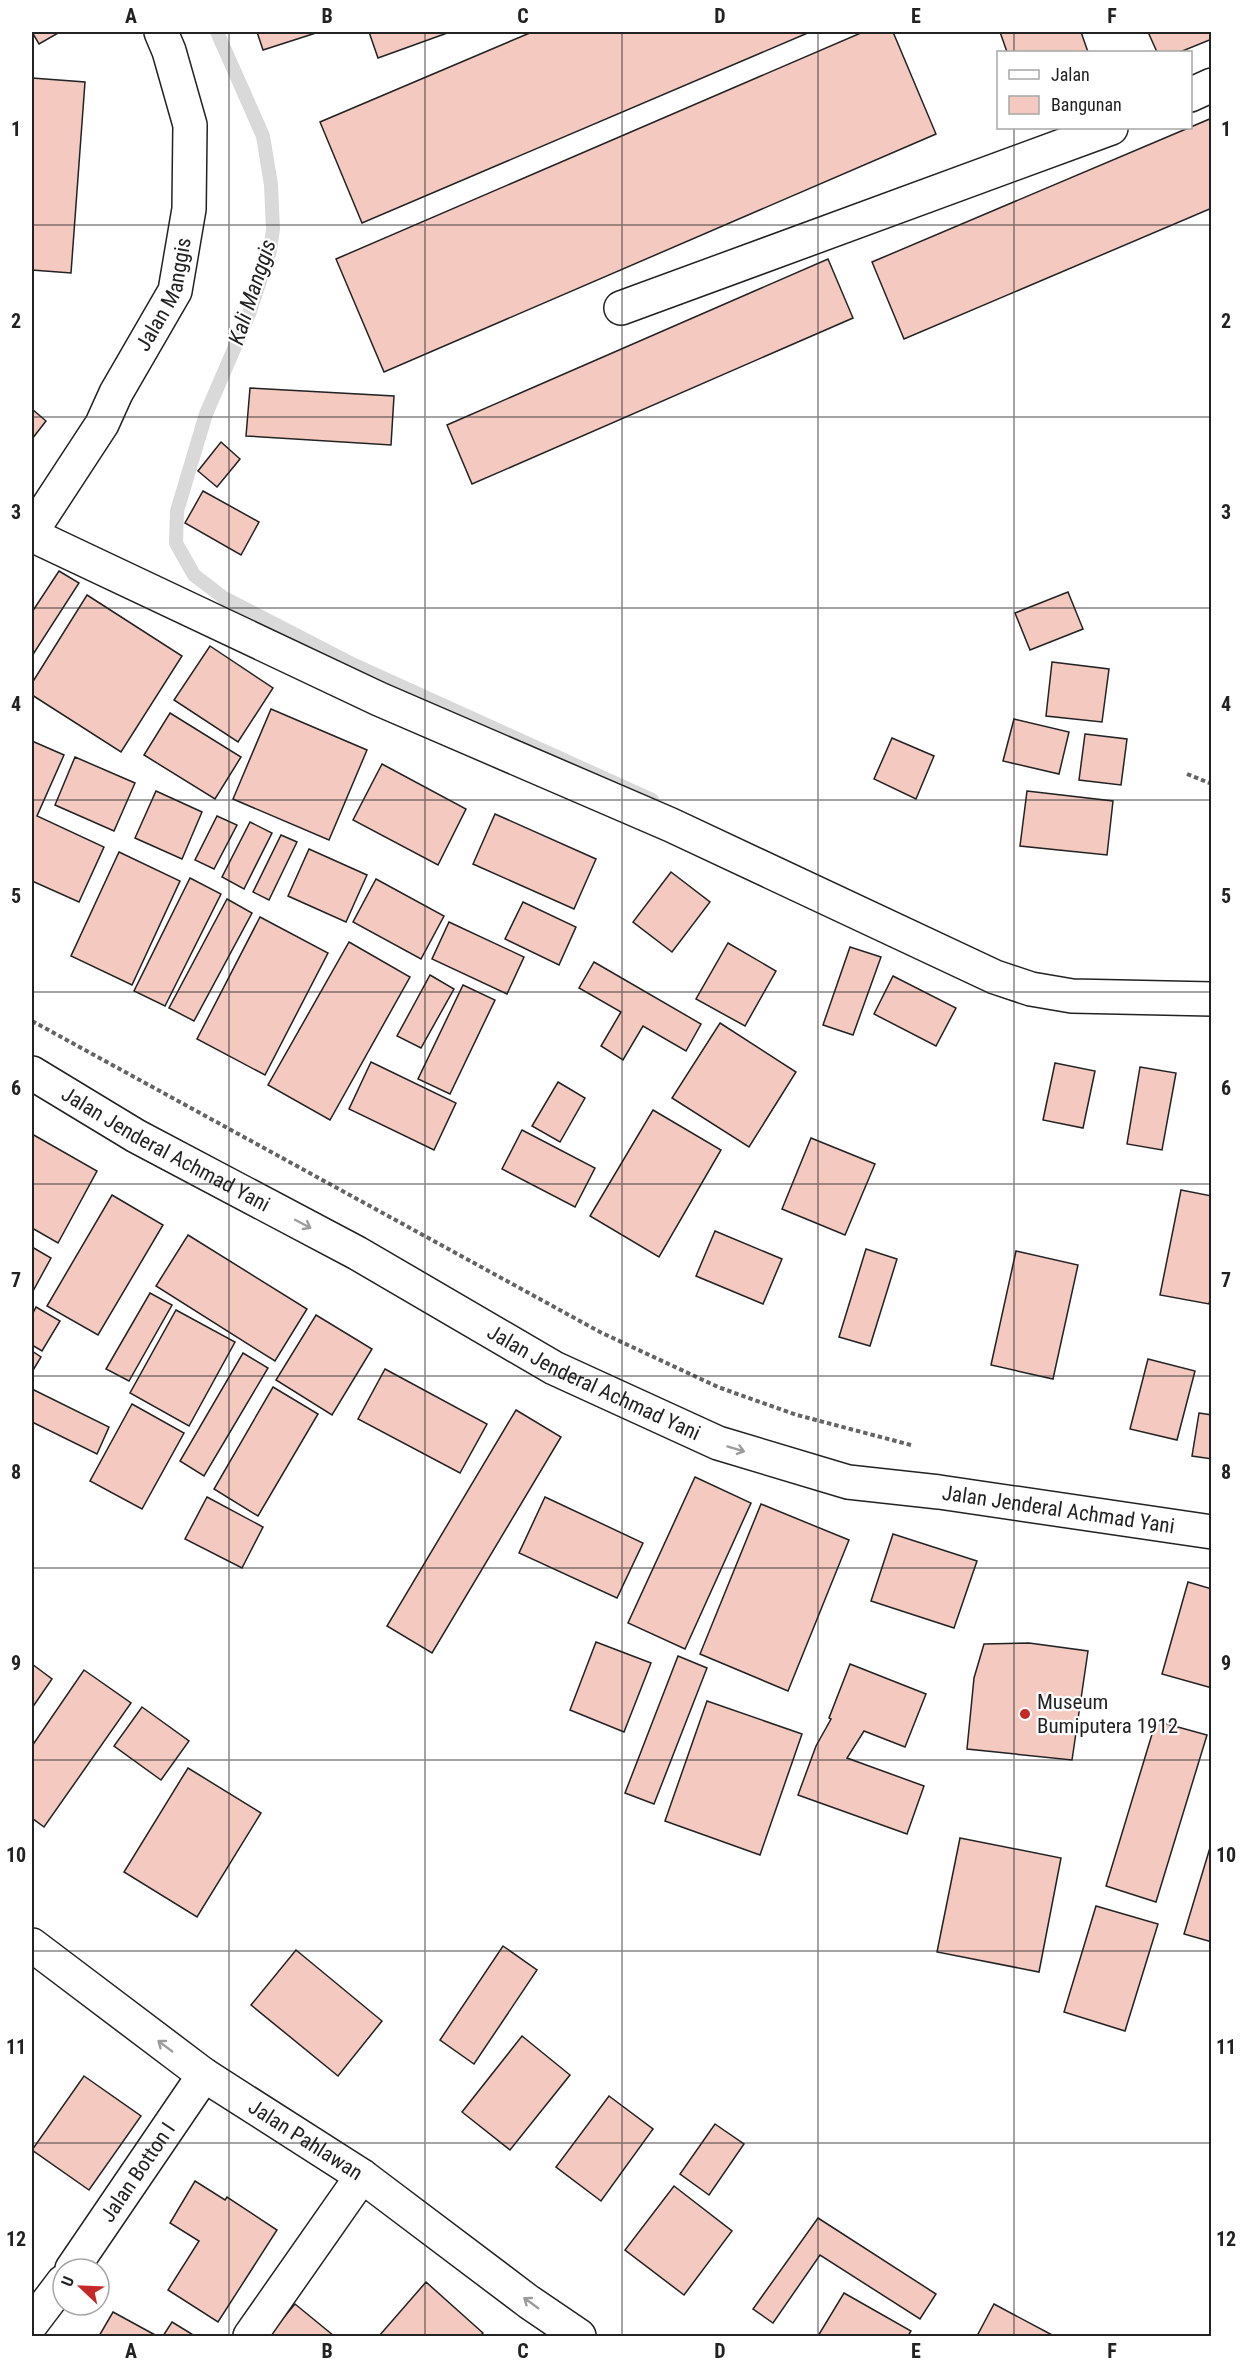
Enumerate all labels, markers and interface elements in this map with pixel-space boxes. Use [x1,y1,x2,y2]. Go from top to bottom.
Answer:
text: A [125,4,137,28]
text: B [321,4,333,28]
text: C [517,4,529,28]
text: D [714,4,726,28]
text: E [911,4,921,28]
text: F [1107,4,1117,28]
legend [997,51,1192,129]
text: Jalan [1051,64,1090,85]
text: Bangunan [1051,94,1122,115]
text: 1 [11,117,21,141]
text: 1 [1221,117,1231,141]
street label: Jalan Manggis [131,236,196,355]
water label: Kali Manggis [223,236,281,348]
text: 2 [11,309,21,333]
text: 2 [1221,309,1231,333]
text: 3 [11,500,21,524]
text: 3 [1221,500,1231,524]
text: 4 [11,692,21,716]
text: 4 [1221,692,1231,716]
text: 5 [11,884,21,908]
text: 5 [1221,884,1231,908]
text: 6 [11,1076,21,1100]
text: 6 [1221,1076,1231,1100]
street label: Jalan Jenderal Achmad Yani [57,1082,274,1217]
one-way arrow [293,1219,311,1230]
text: 7 [11,1268,21,1292]
text: 7 [1221,1268,1231,1292]
street label: Jalan Jenderal Achmad Yani [483,1320,704,1445]
one-way arrow [726,1444,745,1455]
text: 8 [11,1460,21,1484]
text: 8 [1221,1460,1231,1484]
street label: Jalan Jenderal Achmad Yani [940,1481,1176,1538]
text: 9 [11,1651,21,1675]
text: 9 [1221,1651,1231,1675]
place label: Museum Bumiputera 1912 [1037,1690,1178,1738]
marker: Museum Bumiputera 1912 [1018,1707,1032,1721]
text: 10 [6,1843,26,1867]
text: 10 [1216,1843,1236,1867]
text: 11 [6,2035,26,2059]
text: 11 [1216,2035,1236,2059]
one-way arrow [158,2040,174,2052]
street label: Jalan Pahlawan [244,2095,367,2185]
street label: Jalan Botton I [96,2118,180,2227]
text: 12 [6,2227,26,2251]
text: 12 [1216,2227,1236,2251]
north arrow [51,2257,111,2317]
text: U [57,2273,78,2289]
one-way arrow [523,2297,539,2309]
text: A [125,2339,137,2363]
text: B [321,2339,333,2363]
text: C [517,2339,529,2363]
text: D [714,2339,726,2363]
text: E [911,2339,921,2363]
text: F [1107,2339,1117,2363]

